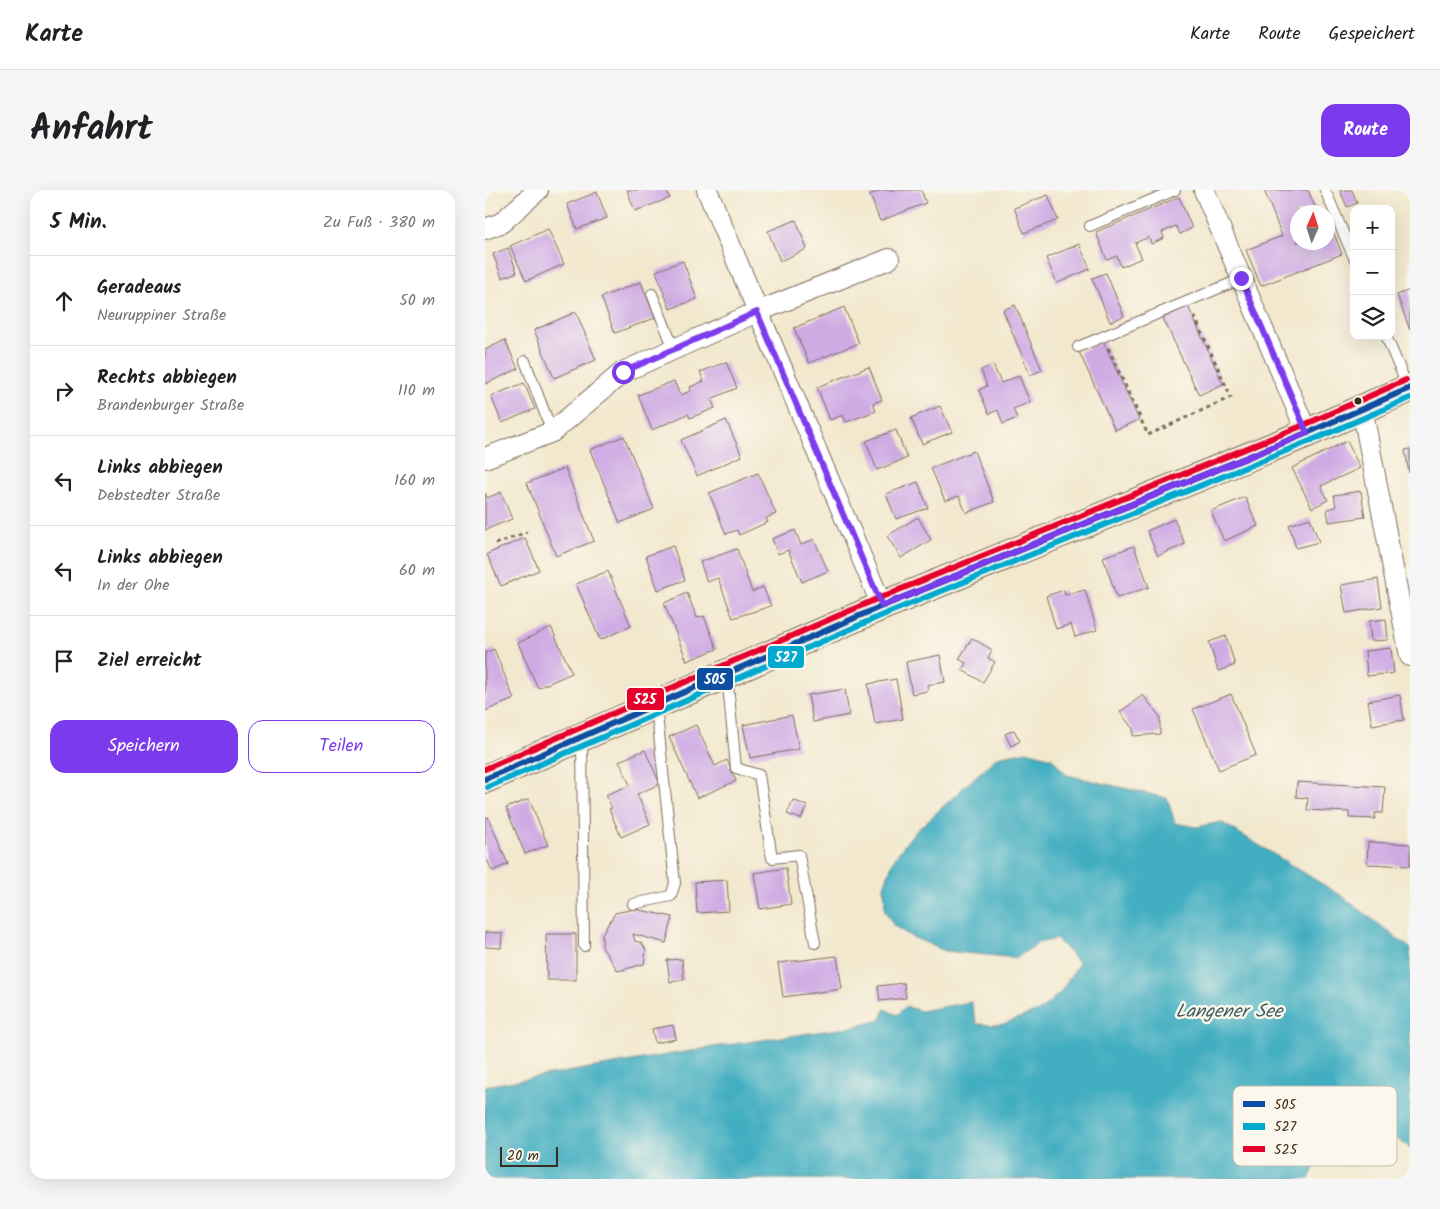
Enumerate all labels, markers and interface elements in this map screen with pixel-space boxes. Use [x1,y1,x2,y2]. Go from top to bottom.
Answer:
text: Karte [25,15,83,54]
text: Karte [1190,20,1230,49]
text: Route [1258,20,1301,49]
text: Gespeichert [1329,20,1415,49]
text: Anfahrt [30,102,153,158]
button: Route [1321,104,1410,157]
north arrow [1290,205,1335,250]
map controls [1350,205,1395,340]
button: + [1350,205,1395,250]
text: 5 Min. [50,206,107,239]
text: Zu Fuß · 380 m [323,210,435,235]
button: − [1350,250,1395,295]
route end [1230,267,1253,290]
text: Geradeaus [97,273,182,303]
icon: ahead [50,287,78,315]
text: 50 m [399,288,435,313]
button: layers [1350,295,1395,340]
text: Neuruppiner Straße [97,303,226,328]
route start [612,361,635,384]
text: Rechts abbiegen [97,363,237,393]
icon: right [50,377,78,405]
text: 110 m [398,378,435,403]
text: Brandenburger Straße [97,393,244,418]
unlabelled marker [1353,396,1363,406]
text: Links abbiegen [97,453,223,483]
icon: left [50,467,78,495]
text: 160 m [394,468,435,493]
text: Debstedter Straße [97,483,220,508]
text: Links abbiegen [97,543,223,573]
icon: left [50,557,78,585]
text: 60 m [399,558,435,583]
text: In der Ohe [97,573,169,598]
line badge: 527 [767,645,805,669]
text: Ziel erreicht [97,646,202,676]
icon: arrive [50,647,78,675]
text: 527 [774,647,797,669]
line badge: 505 [696,667,734,691]
text: 505 [703,669,728,691]
line badge: 525 [626,687,665,711]
text: 525 [633,689,658,711]
button: Speichern [50,720,238,773]
button: Teilen [248,720,435,773]
water label: Langener See [1176,997,1285,1027]
legend [1233,1086,1397,1166]
text: 505 [1274,1094,1298,1116]
text: 527 [1274,1116,1297,1138]
text: 525 [1274,1139,1299,1161]
scale bar [500,1144,557,1167]
text: 20 m [507,1145,539,1167]

